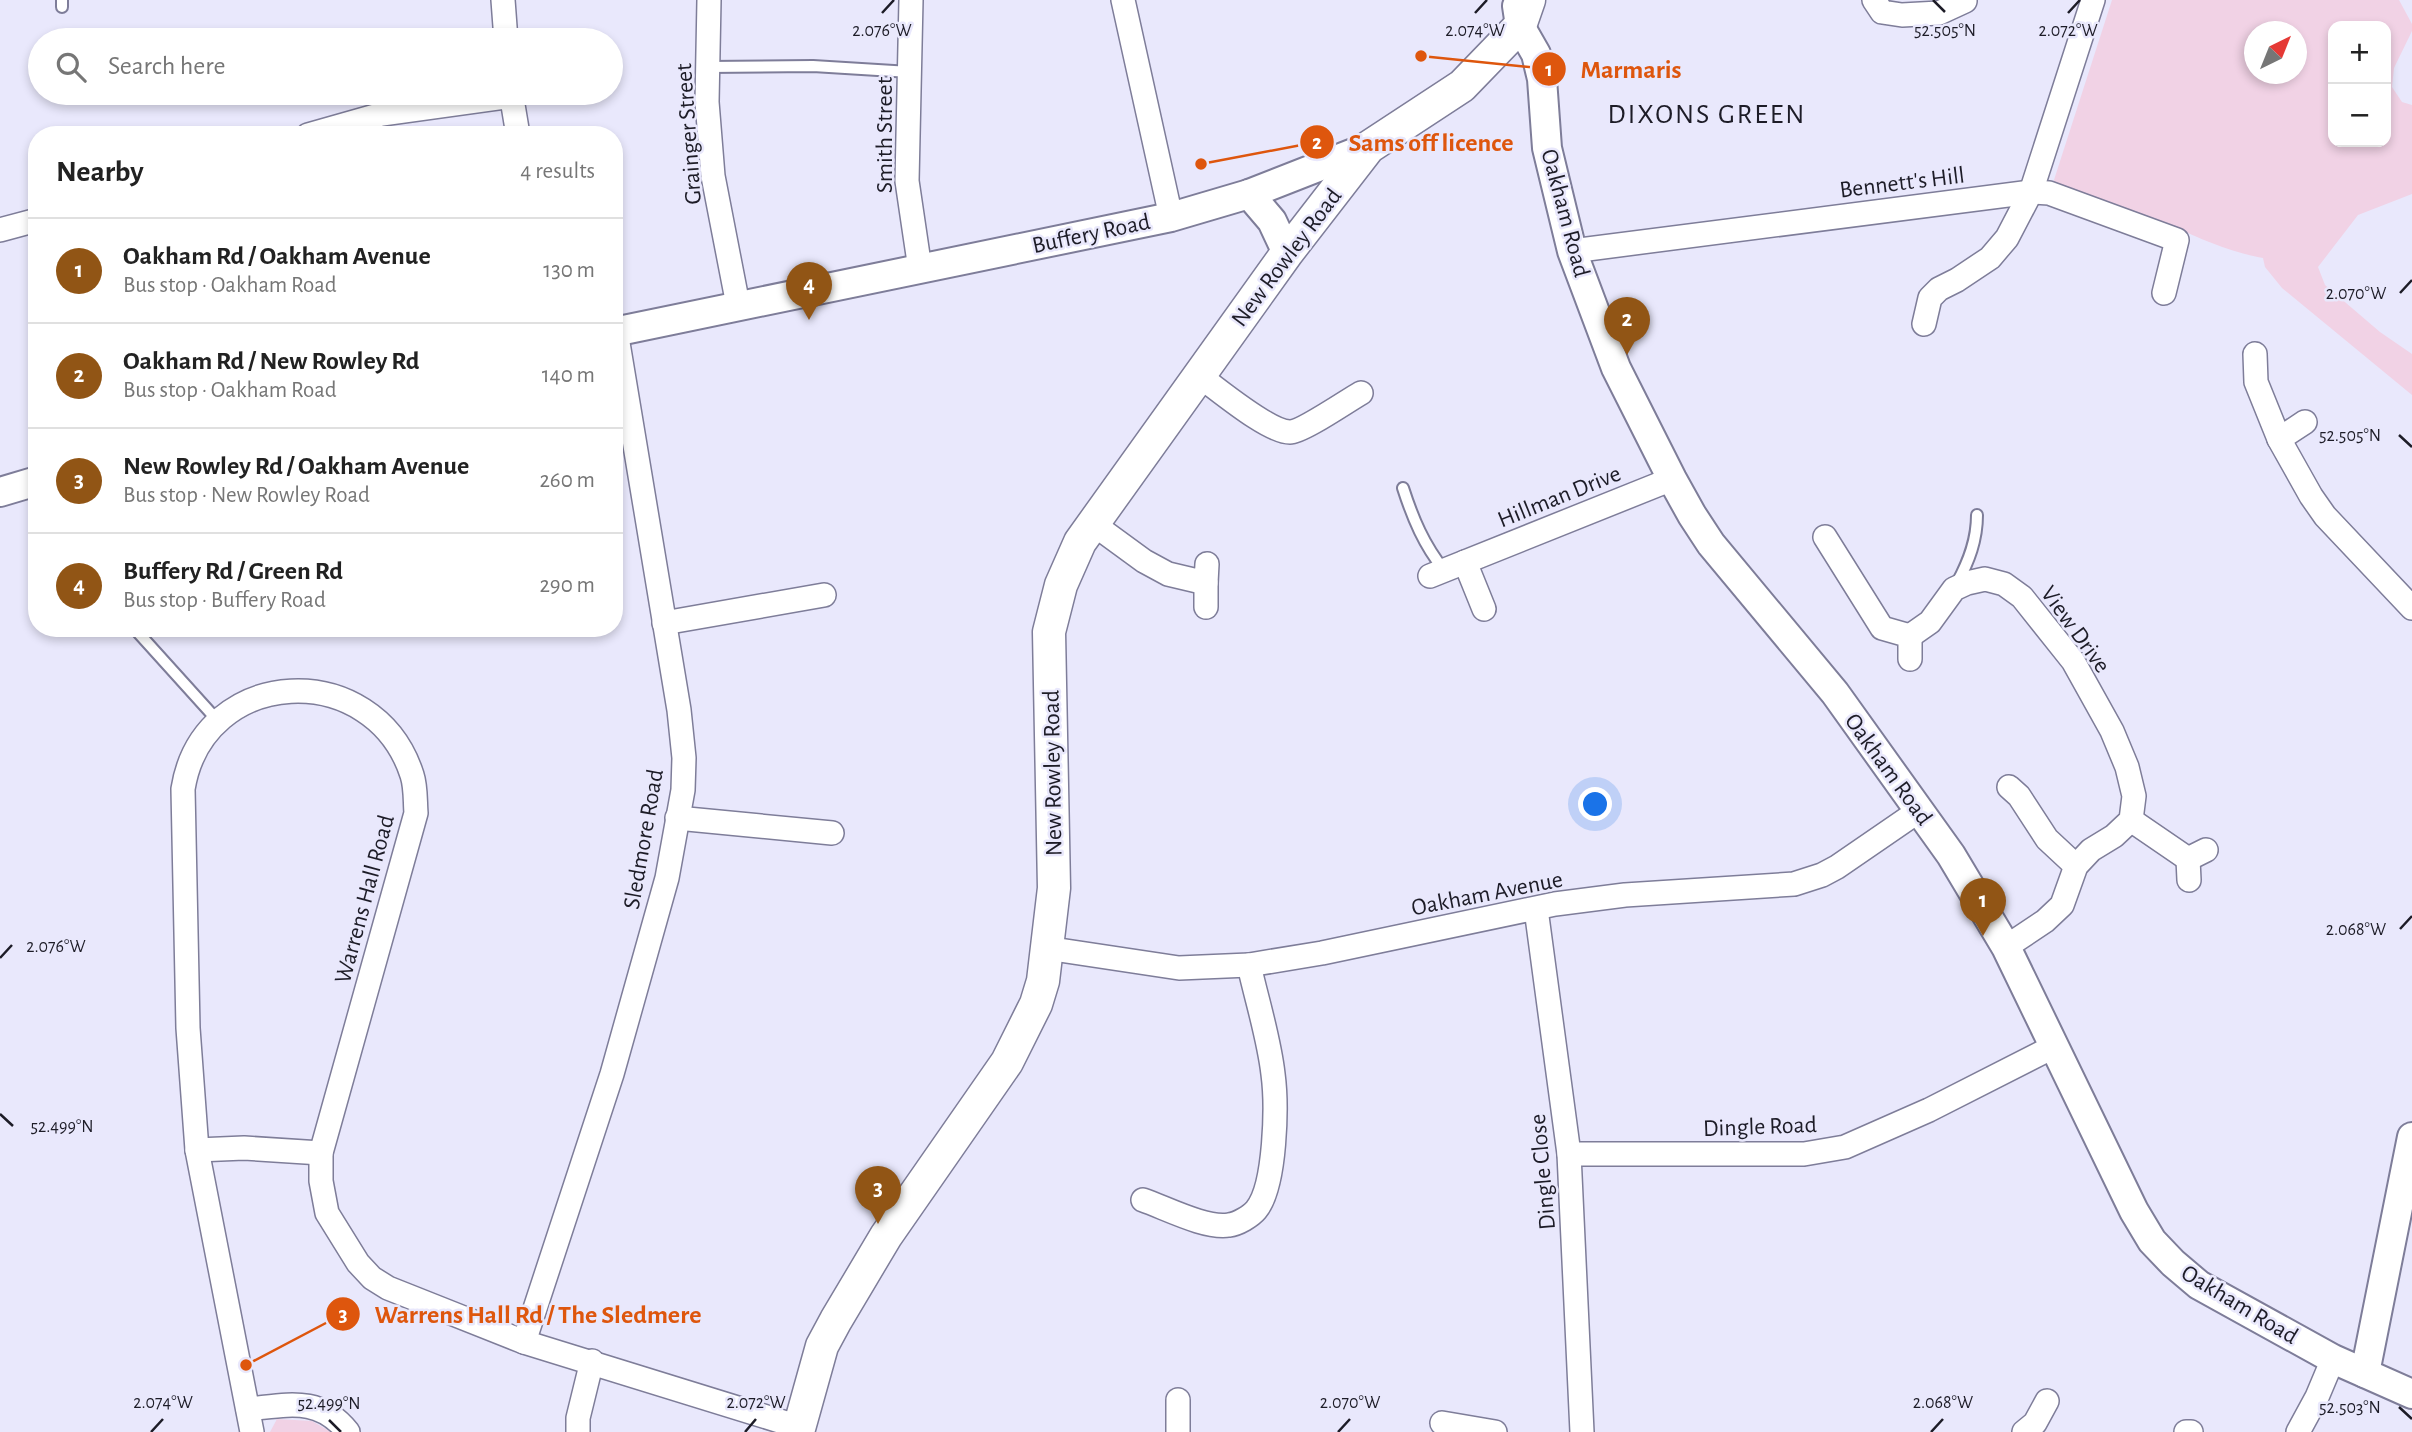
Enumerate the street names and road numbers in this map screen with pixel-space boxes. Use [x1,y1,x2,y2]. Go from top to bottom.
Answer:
street label: Grainger Street [672,62,706,205]
street label: Smith Street [873,76,897,193]
street label: Oakham Road [1536,147,1594,280]
street label: Bennett's Hill [1838,163,1966,203]
street label: New Rowley Road [1227,184,1346,331]
street label: Buffery Road [1030,210,1152,258]
street label: Hillman Drive [1494,461,1624,532]
street label: View Drive [2036,582,2114,677]
street label: New Rowley Road [1040,690,1066,856]
street label: Oakham Road [1840,709,1937,830]
street label: Sledmore Road [620,767,668,911]
street label: Warrens Hall Road [331,812,399,986]
street label: Oakham Avenue [1409,868,1565,920]
street label: Dingle Close [1526,1113,1560,1231]
street label: Dingle Road [1703,1113,1817,1141]
street label: Oakham Road [2177,1261,2302,1349]

